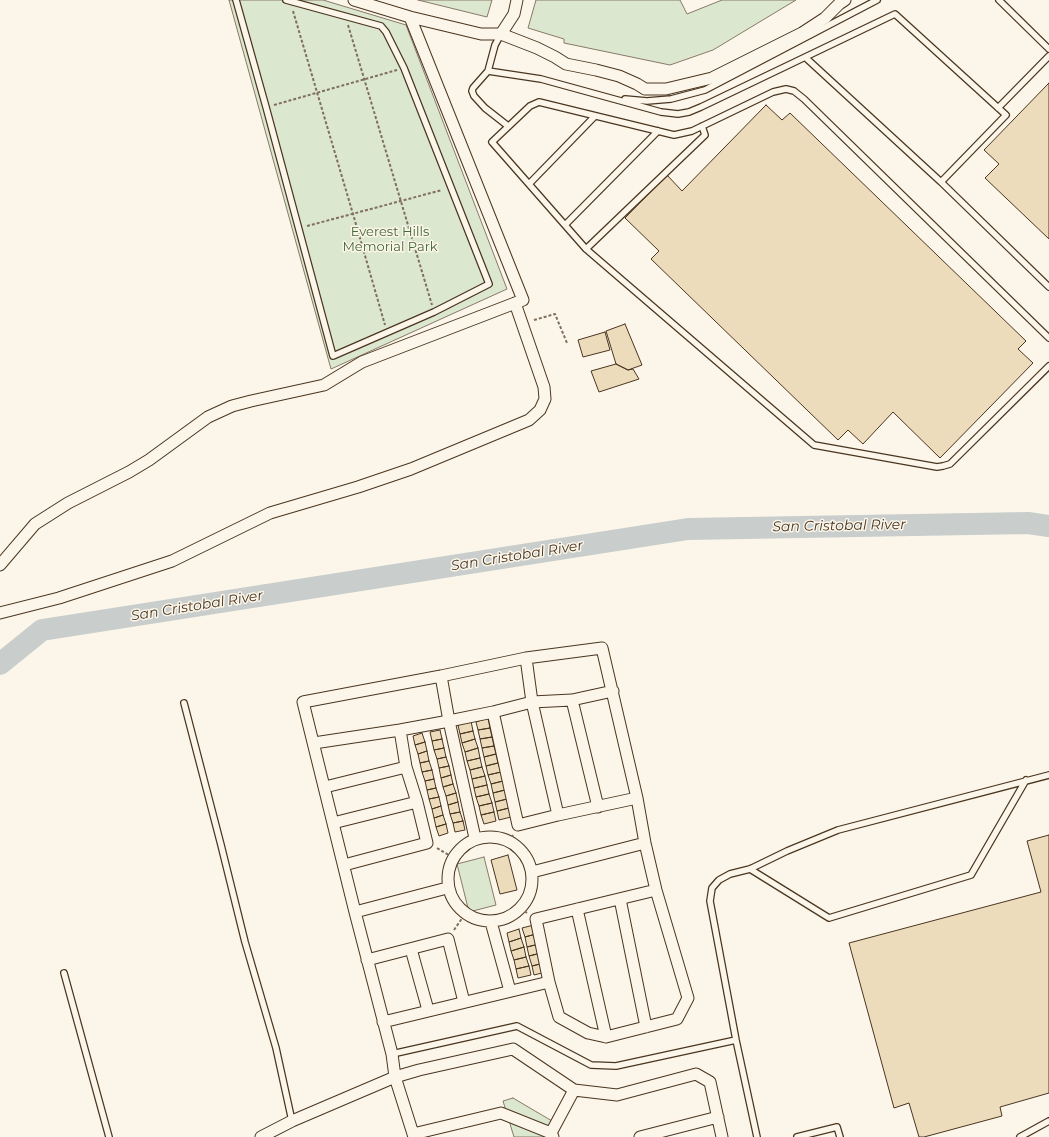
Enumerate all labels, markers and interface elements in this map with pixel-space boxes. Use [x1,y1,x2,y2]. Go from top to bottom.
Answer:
park label: Everest Hills Memorial Park [342,224,438,255]
water label: San Cristobal River [772,516,906,536]
water label: San Cristobal River [450,537,584,575]
water label: San Cristobal River [130,587,264,625]

